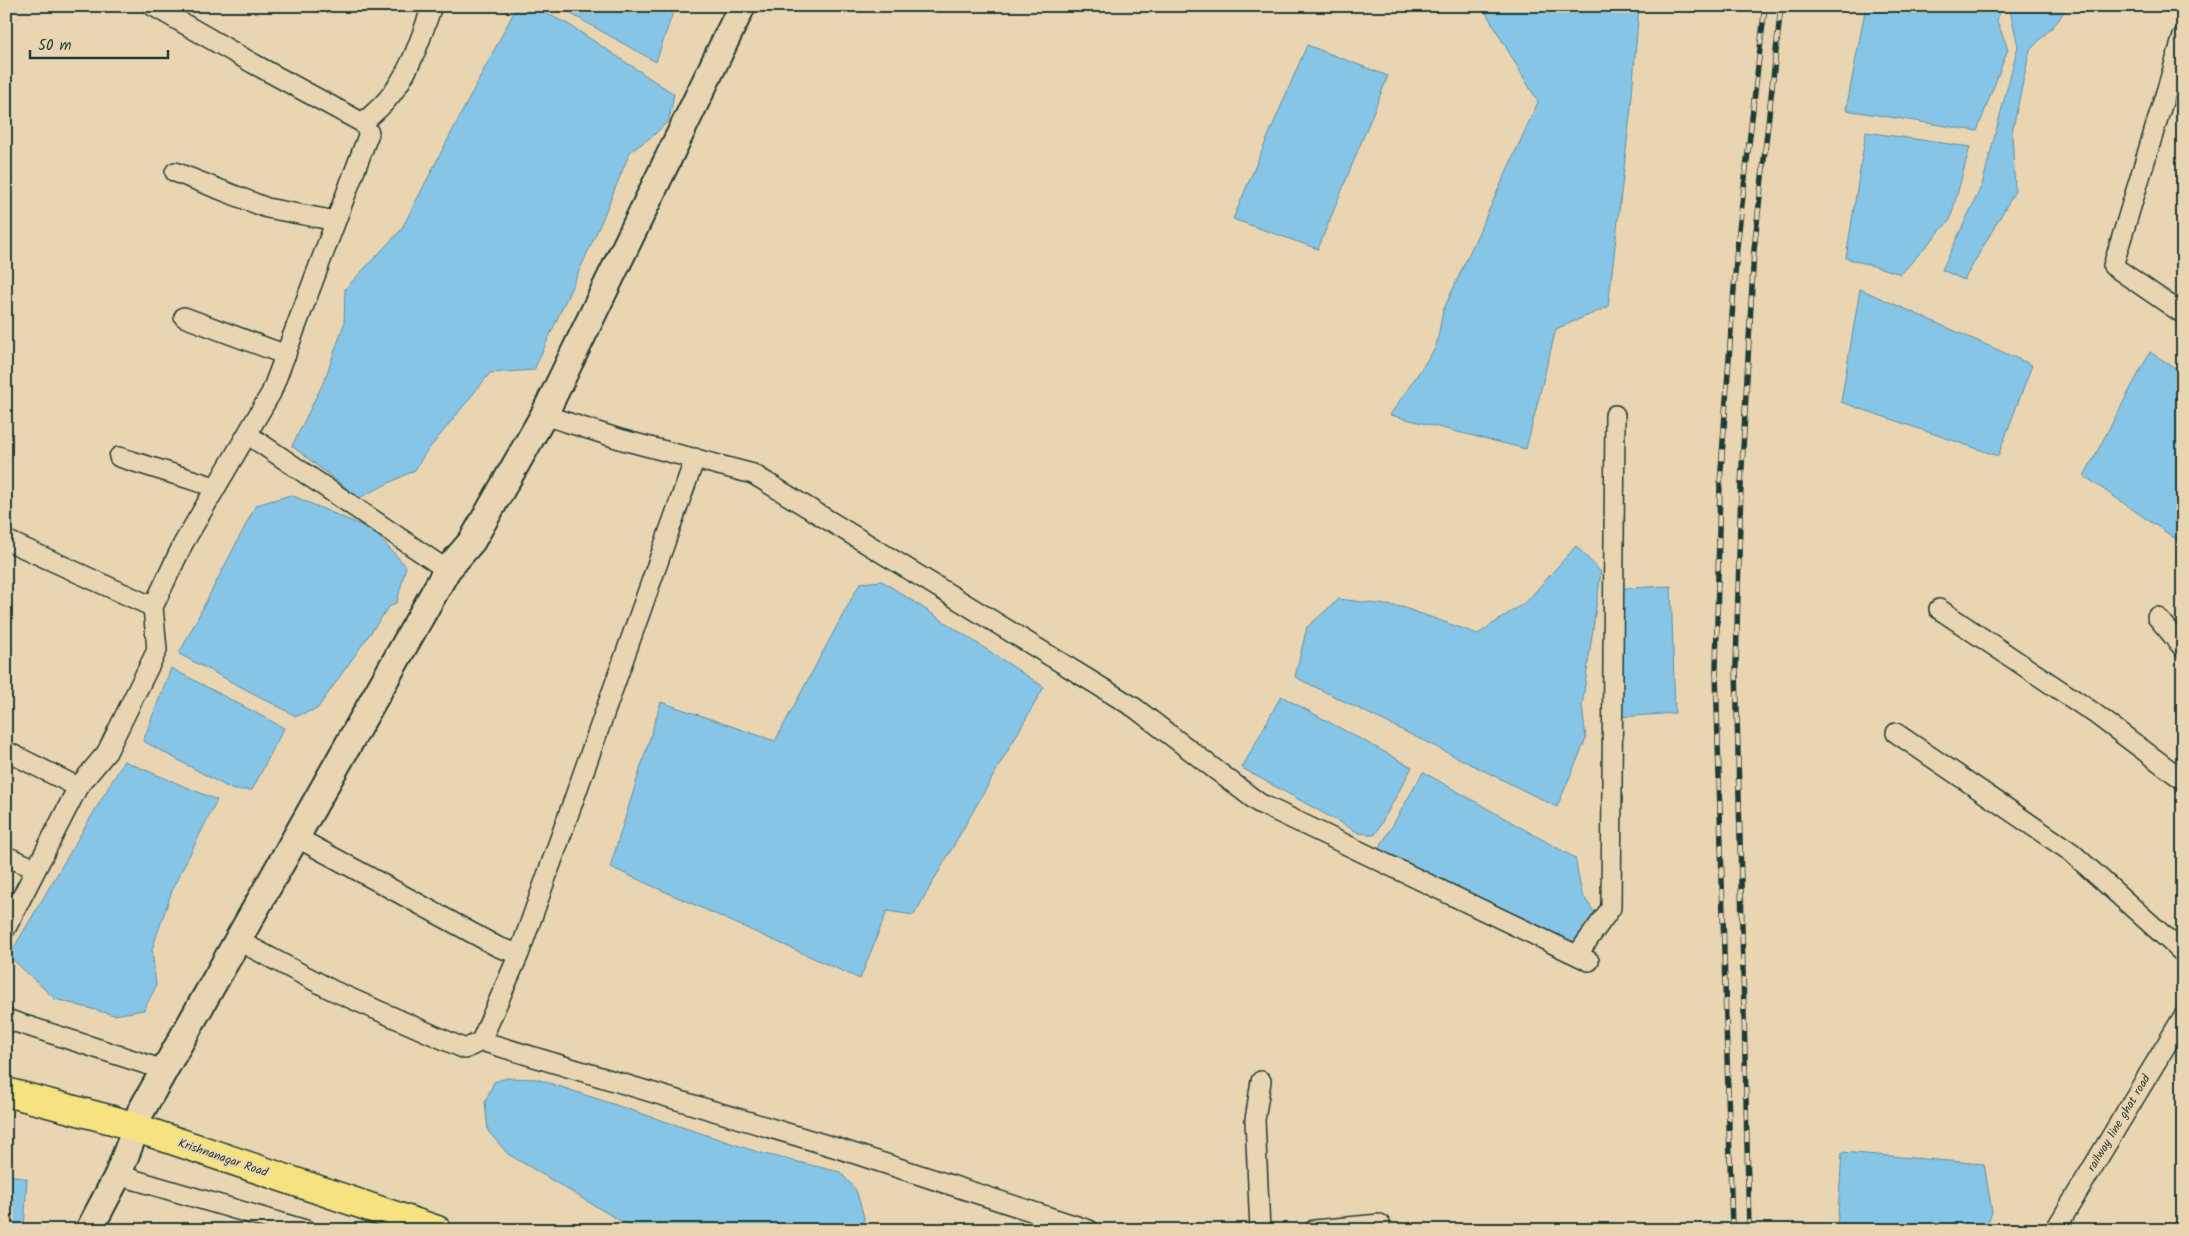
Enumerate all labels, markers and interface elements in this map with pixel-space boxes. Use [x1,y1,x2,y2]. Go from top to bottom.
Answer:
scale bar [30,28,168,60]
text: 50 m [38,34,72,58]
street label: railway line ghat road [2082,1070,2156,1175]
street label: Krishnanagar Road [176,1134,271,1183]

